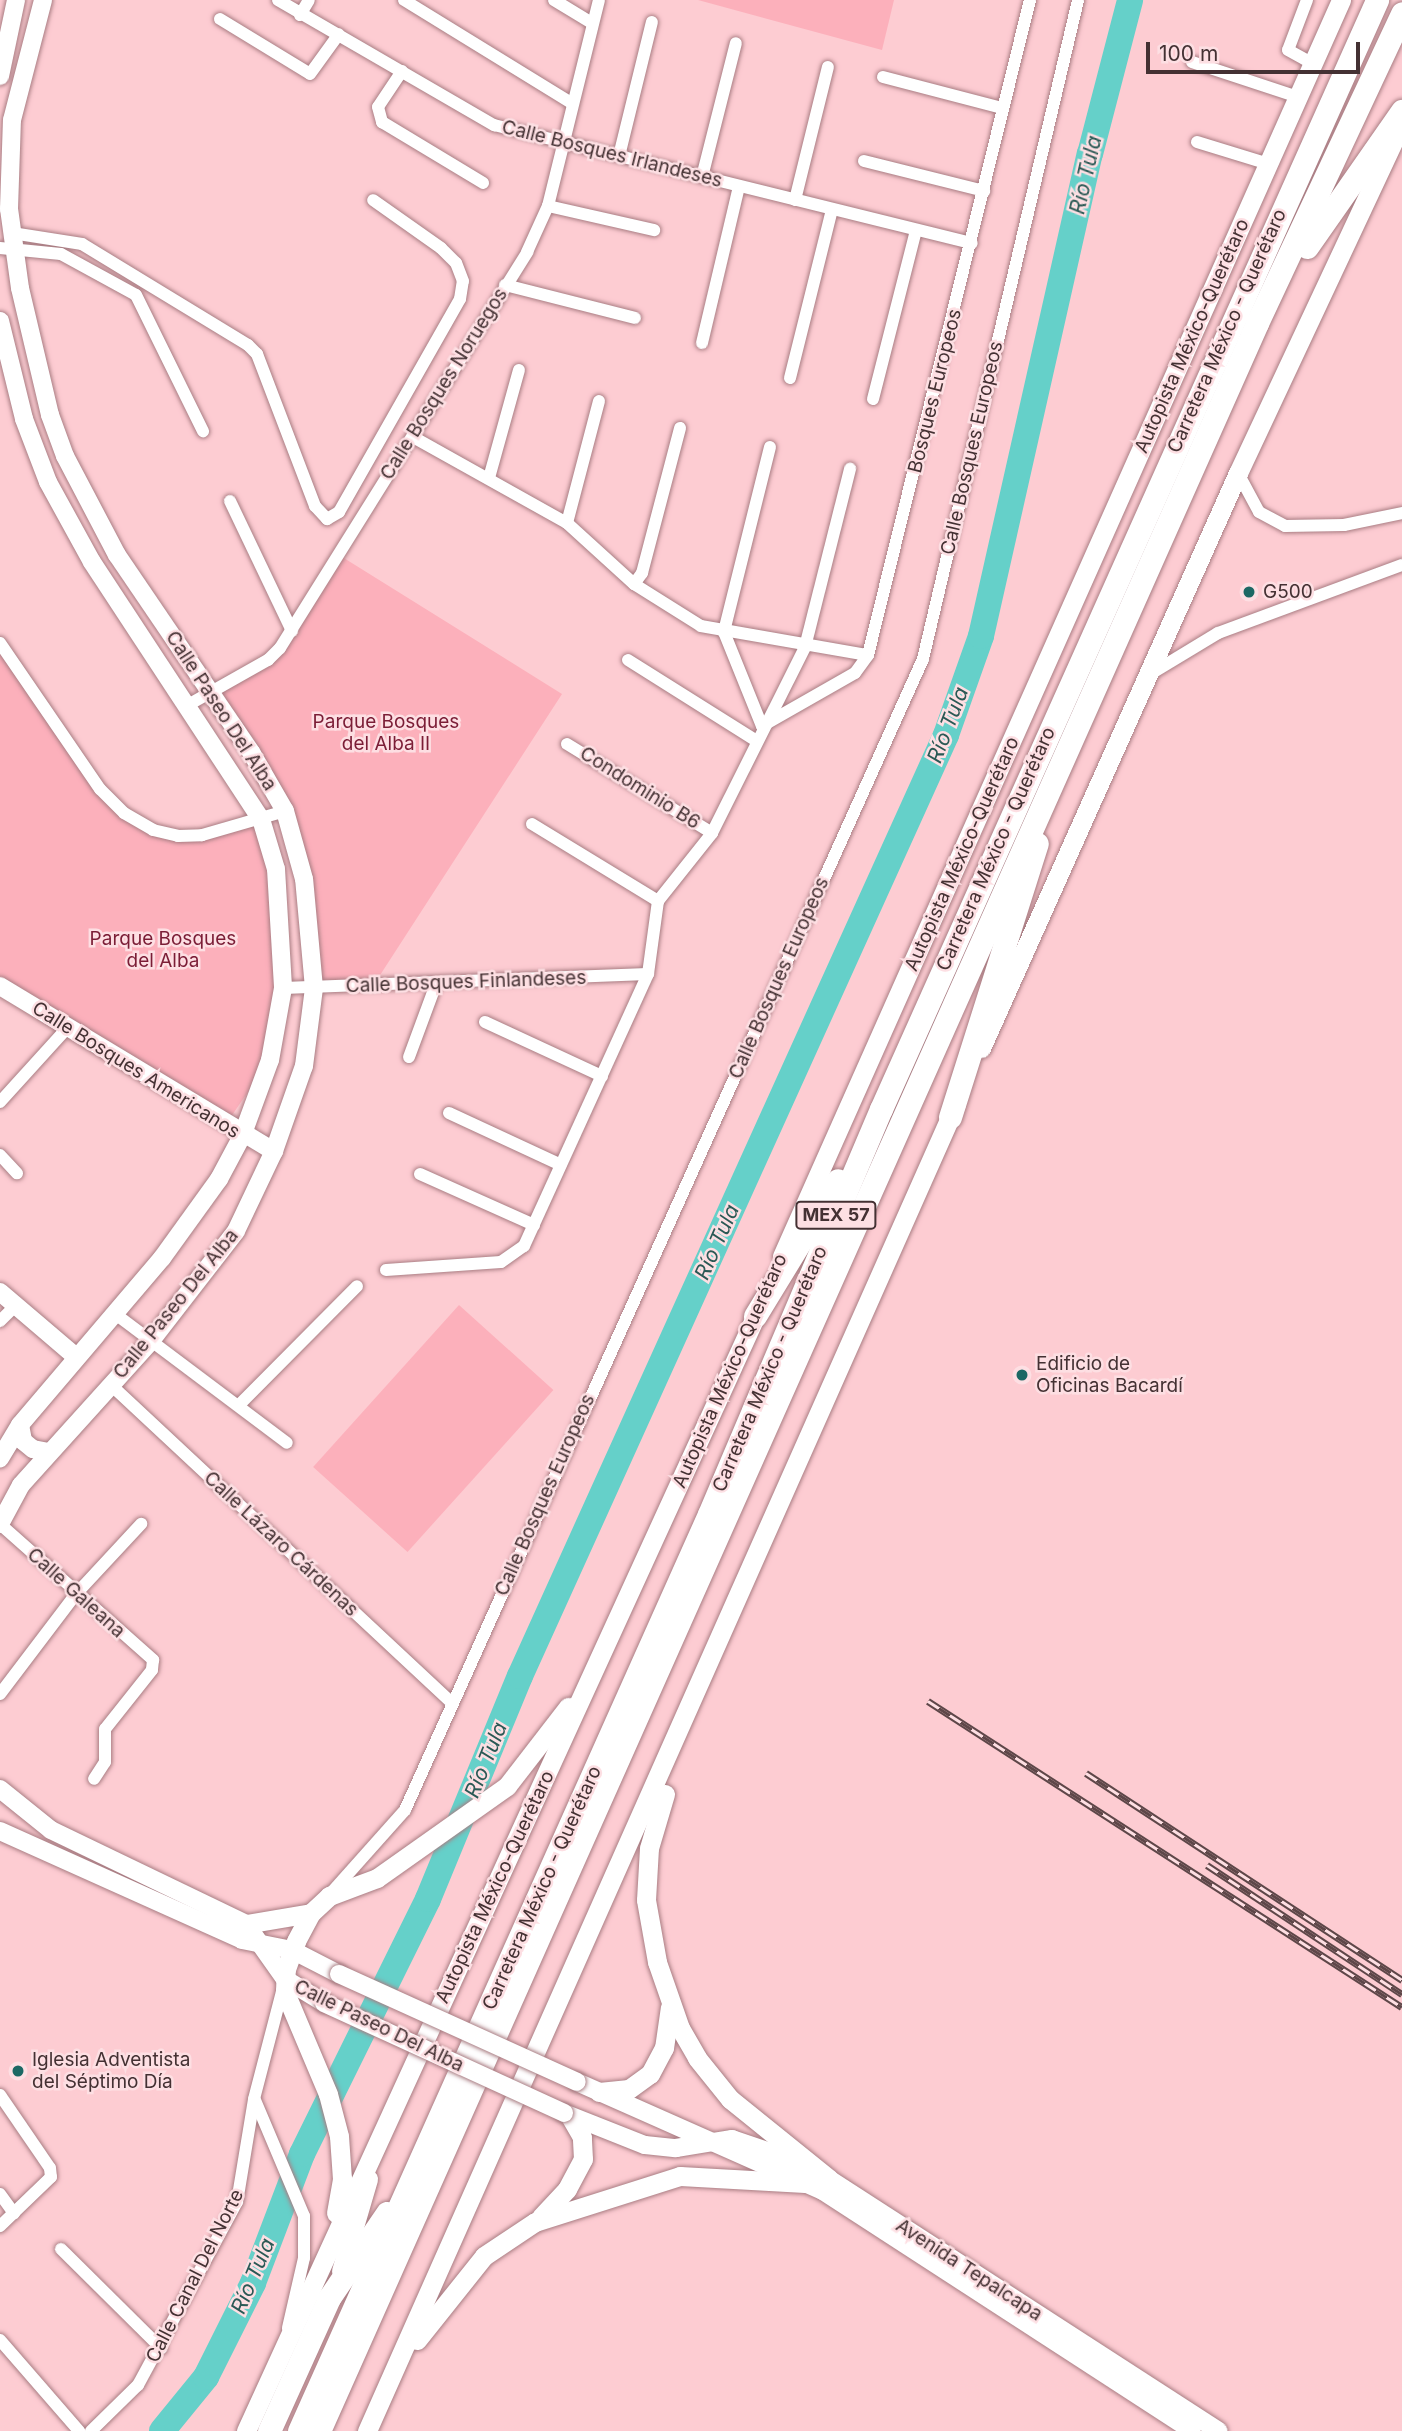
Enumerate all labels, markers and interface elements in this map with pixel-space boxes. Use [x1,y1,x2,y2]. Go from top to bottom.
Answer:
scale bar [1150,28,1364,72]
text: 100 m [1159,41,1218,66]
street label: Calle Bosques Irlandeses [499,116,725,192]
water label: Río Tula [1065,133,1107,217]
street label: Carretera México - Querétaro [1163,205,1291,457]
street label: Autopista México-Querétaro [1130,215,1254,457]
street label: Calle Bosques Noruegos [376,284,512,484]
street label: Bosques Europeos [904,307,966,475]
street label: Calle Bosques Europeos [936,339,1008,557]
place label: G500 [1263,581,1313,603]
marker: G500 [1241,584,1257,600]
street label: Calle Paseo Del Alba [161,627,281,795]
water label: Río Tula [922,683,974,767]
park label: Parque Bosques del Alba II [313,711,459,755]
street label: Carretera México - Querétaro [932,723,1060,975]
street label: Autopista México-Querétaro [900,733,1024,975]
street label: Condominio B6 [576,742,704,834]
street label: Calle Bosques Europeos [724,874,834,1082]
park label: Parque Bosques del Alba [90,928,236,972]
street label: Calle Bosques Finlandeses [345,966,587,998]
street label: Calle Bosques Americanos [28,997,244,1143]
road number: MEX 57 [794,1200,878,1230]
water label: Río Tula [689,1201,745,1283]
street label: Calle Paseo Del Alba [109,1225,243,1383]
street label: Carretera México - Querétaro [708,1243,832,1495]
street label: Autopista México-Querétaro [668,1250,792,1492]
place label: Edificio de Oficinas Bacardí [1036,1353,1183,1397]
marker: Edificio de Oficinas Bacardí [1014,1367,1030,1383]
street label: Calle Bosques Europeos [490,1391,600,1599]
street label: Calle Lázaro Cárdenas [199,1467,363,1621]
street label: Calle Galeana [23,1543,129,1643]
water label: Río Tula [459,1718,513,1802]
street label: Carretera México - Querétaro [478,1762,606,2014]
street label: Autopista México-Querétaro [431,1767,559,2007]
street label: Calle Paseo Del Alba [291,1975,467,2077]
place label: Iglesia Adventista del Séptimo Día [32,2049,190,2093]
marker: Iglesia Adventista del Séptimo Día [10,2063,26,2079]
street label: Calle Canal Del Norte [141,2185,249,2367]
street label: Avenida Tepalcapa [892,2214,1046,2326]
water label: Río Tula [226,2234,280,2318]

